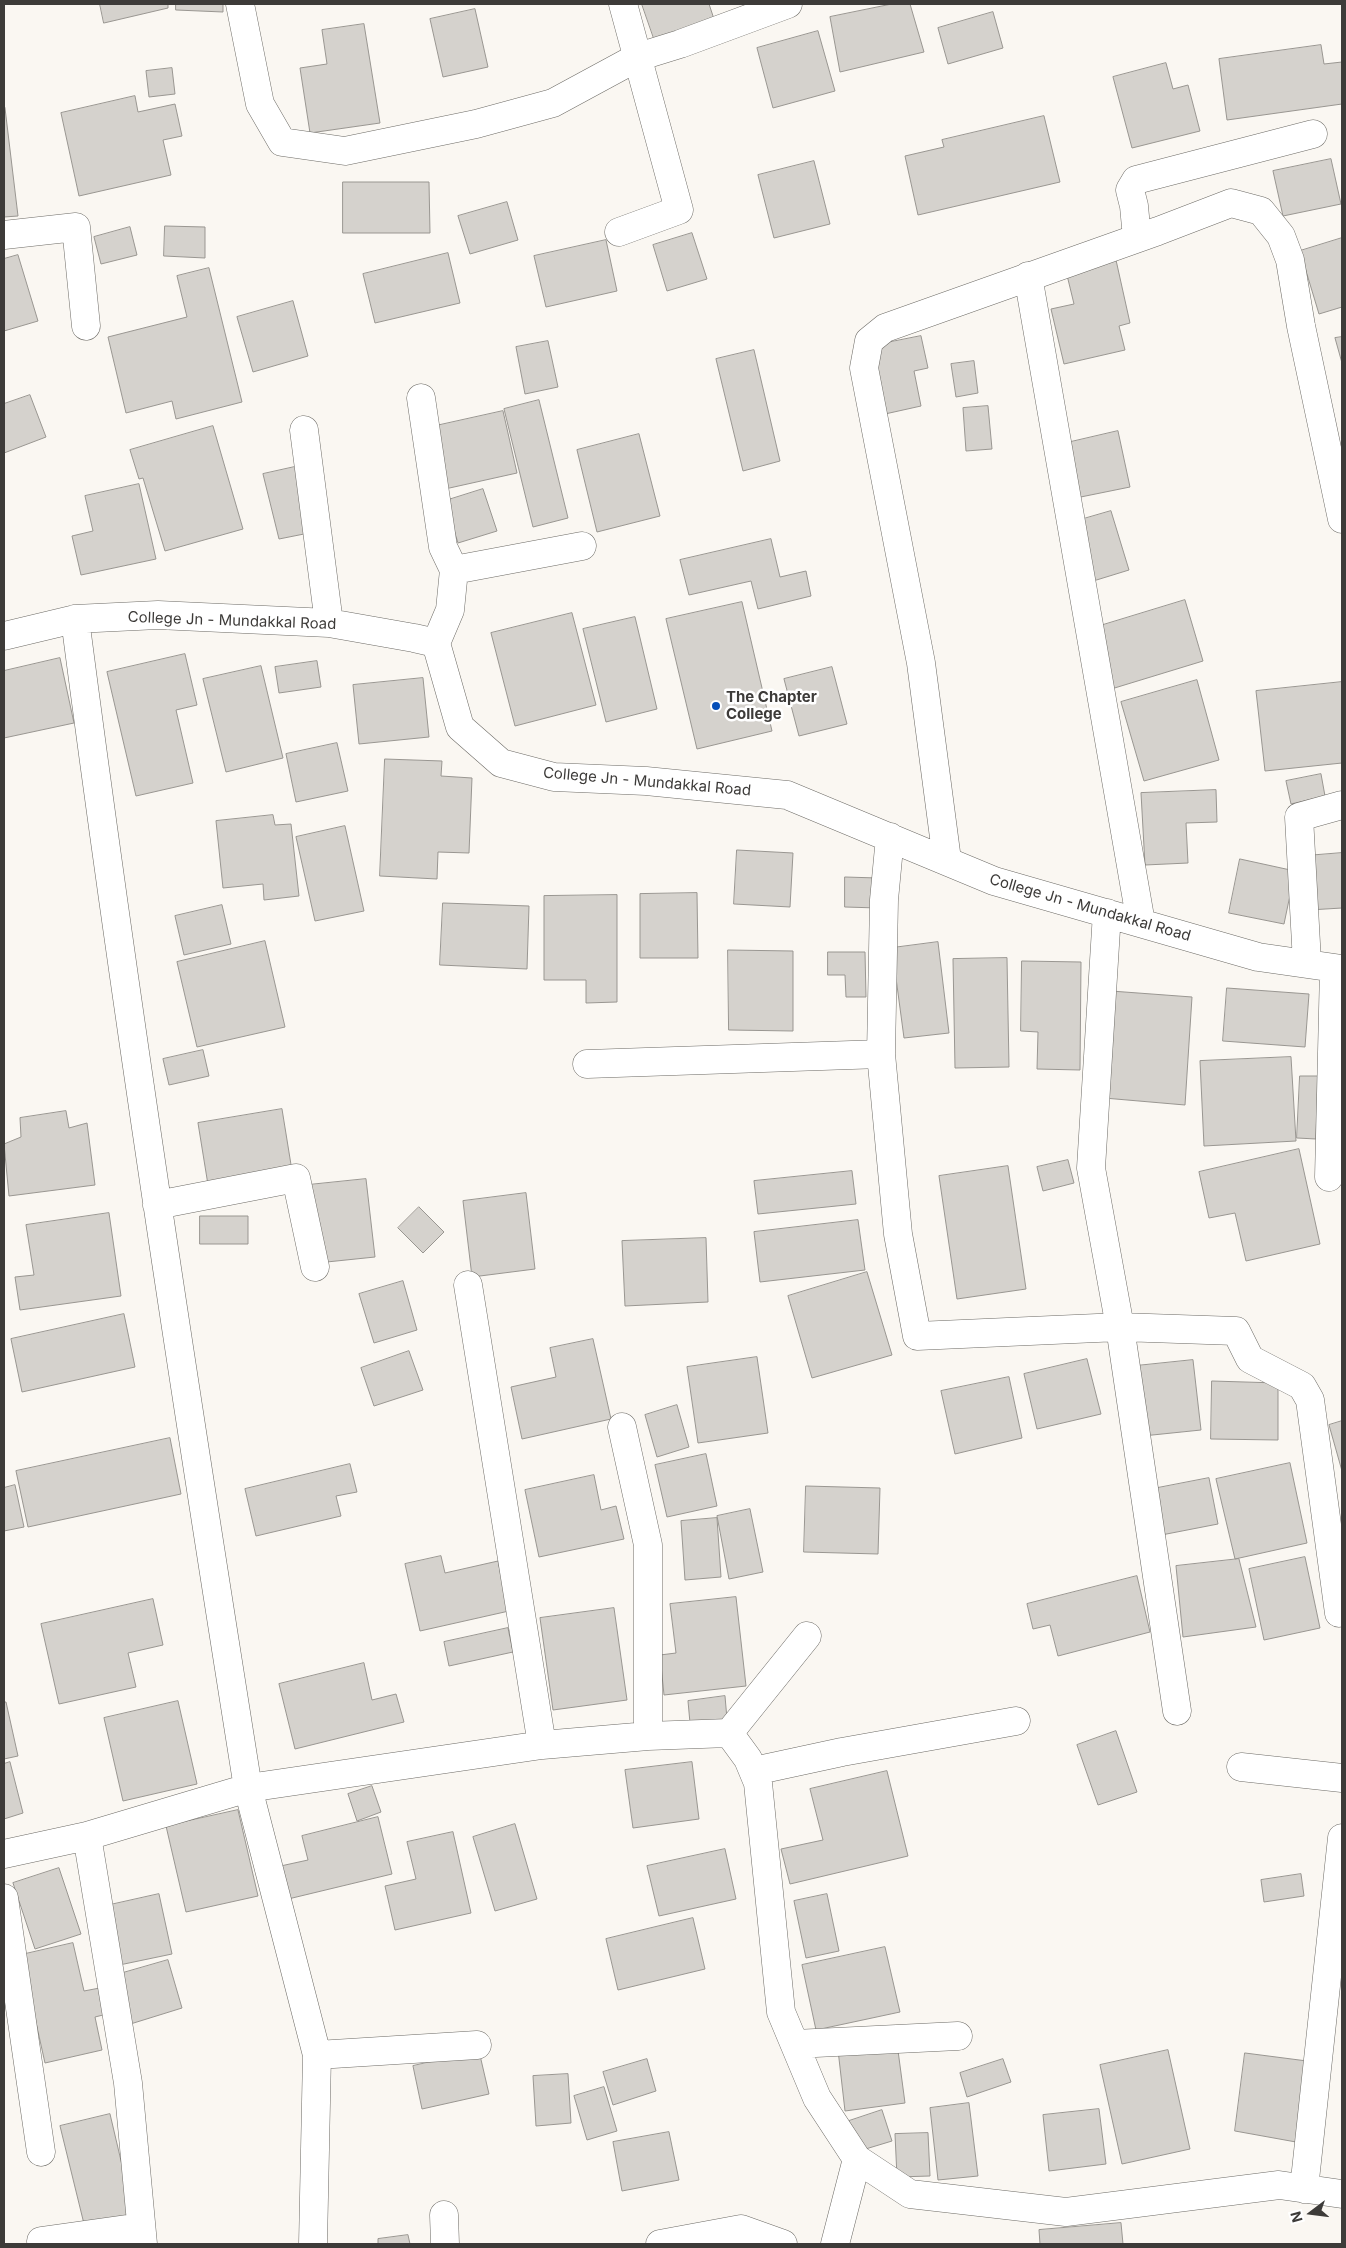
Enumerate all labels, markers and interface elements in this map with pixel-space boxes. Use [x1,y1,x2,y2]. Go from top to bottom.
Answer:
street label: College Jn - Mundakkal Road [127,608,337,634]
place label: The Chapter College [726,688,817,723]
marker: The Chapter College [710,700,722,712]
street label: College Jn - Mundakkal Road [542,764,752,800]
street label: College Jn - Mundakkal Road [987,871,1193,945]
north arrow [1286,2188,1336,2238]
text: N [1286,2210,1306,2224]

